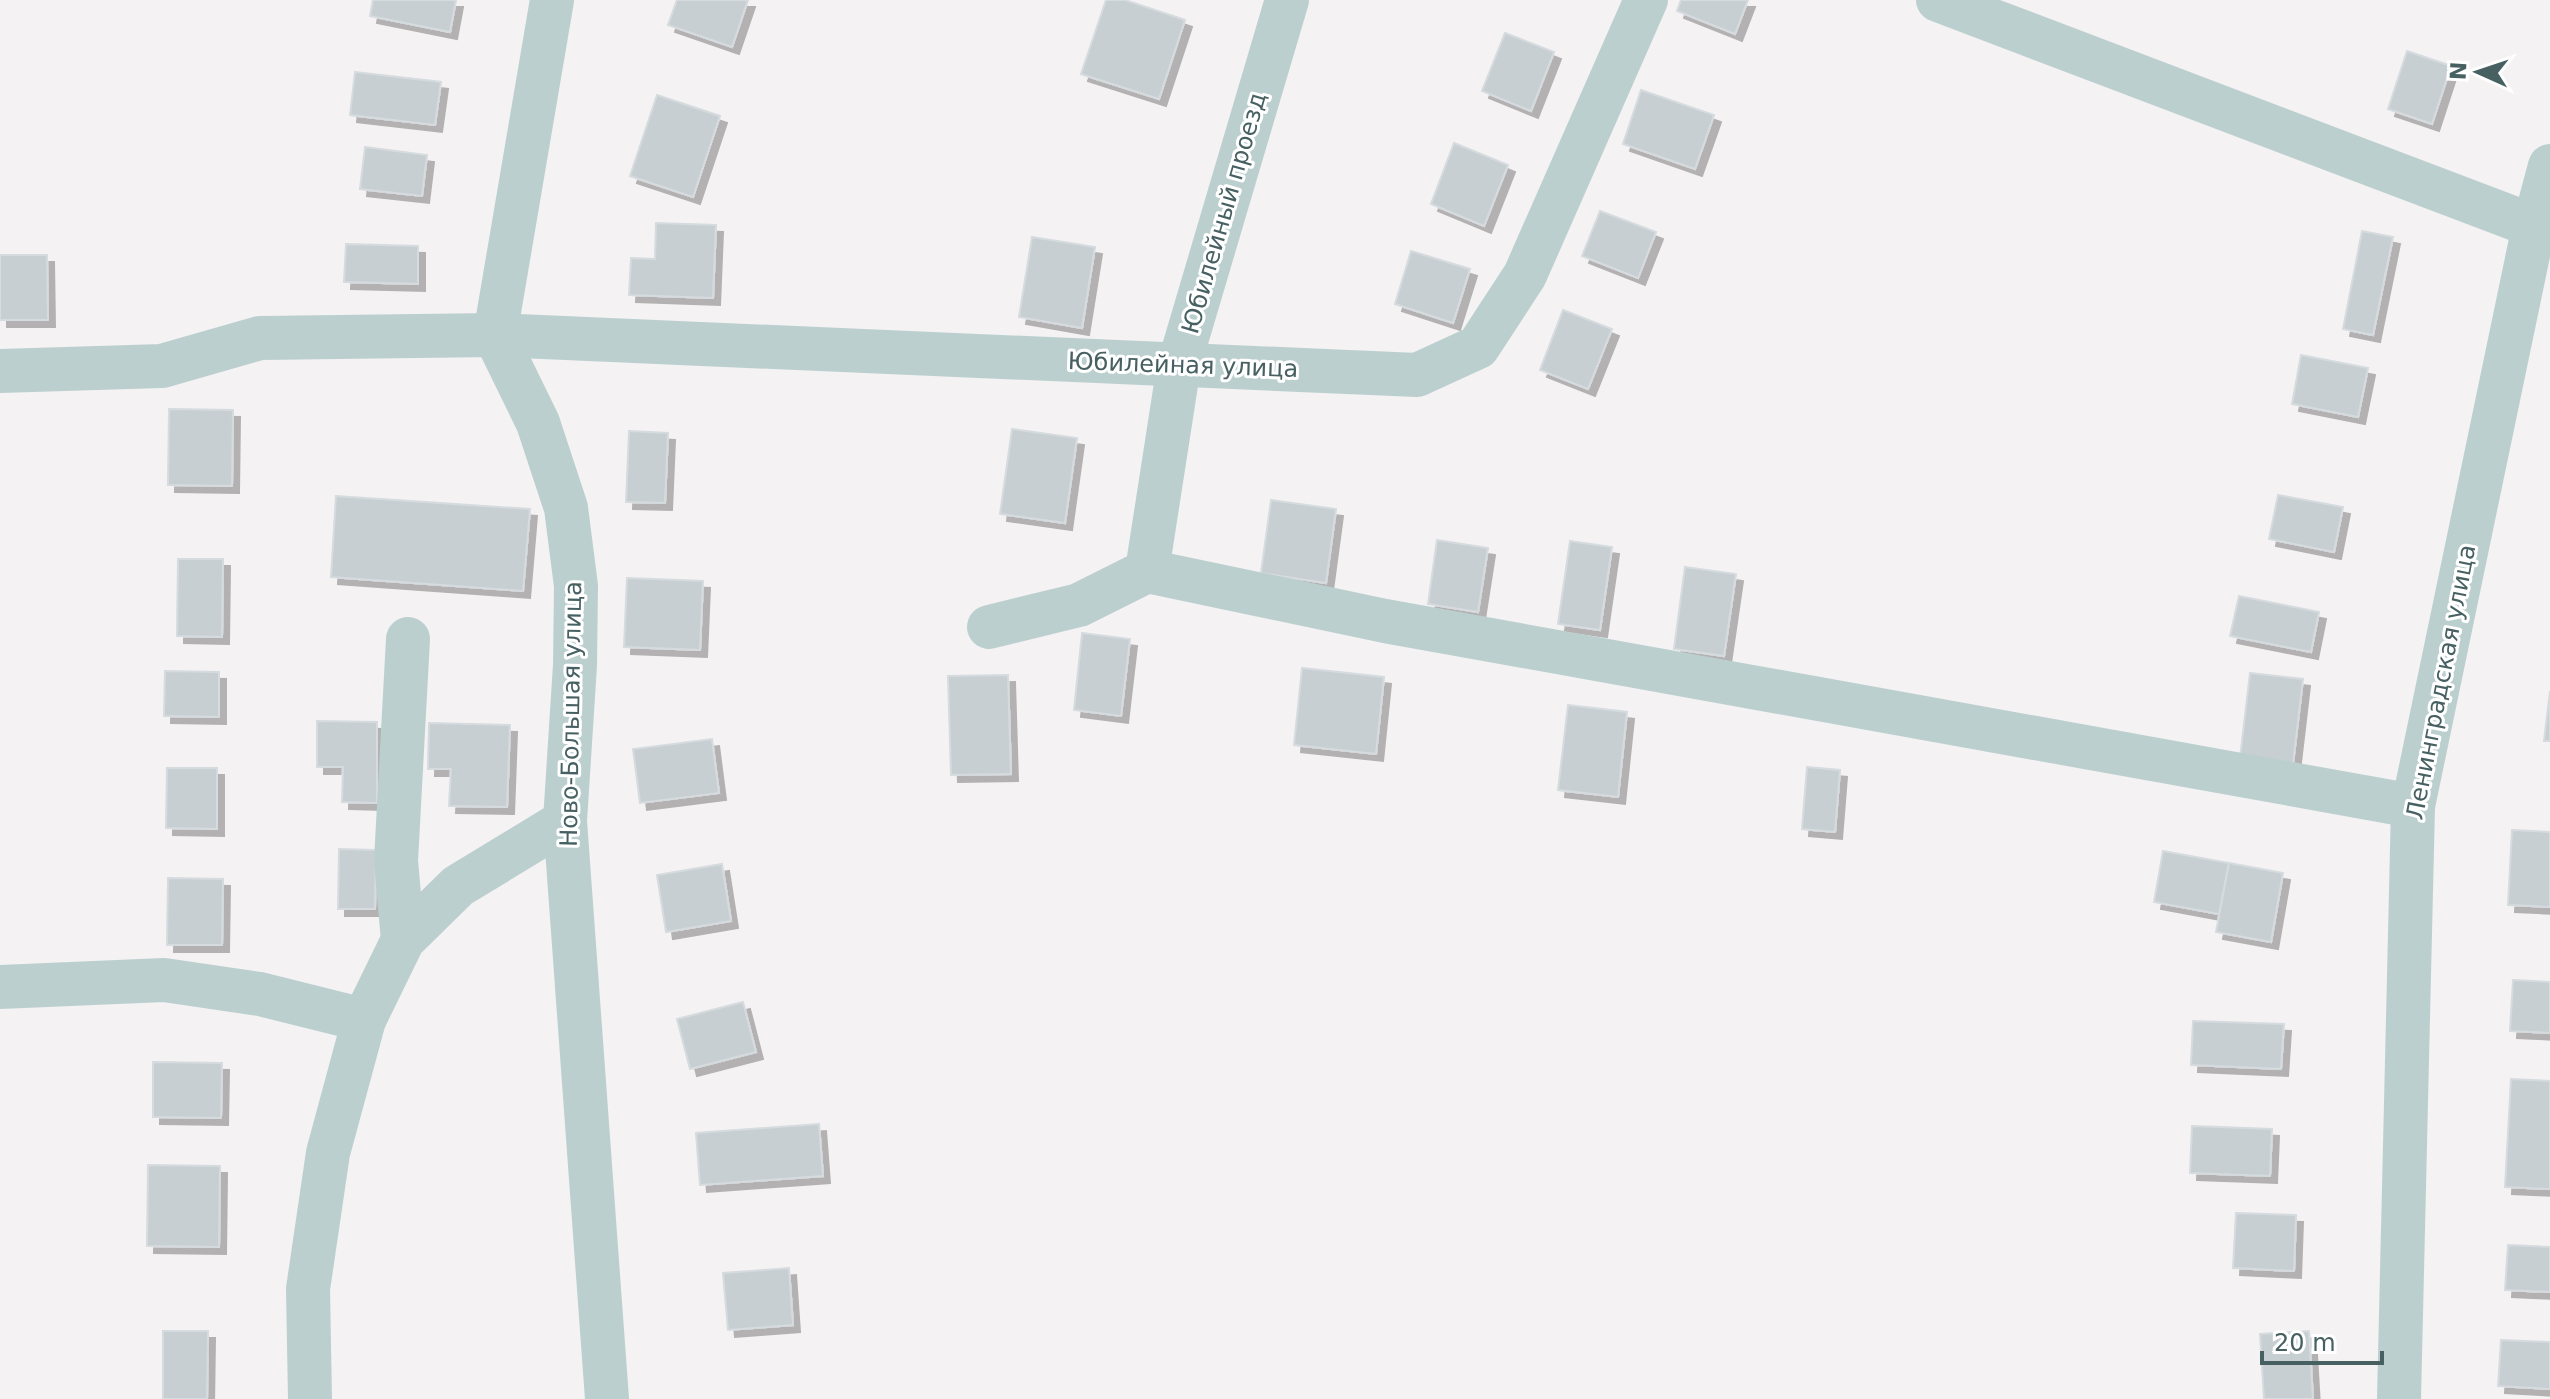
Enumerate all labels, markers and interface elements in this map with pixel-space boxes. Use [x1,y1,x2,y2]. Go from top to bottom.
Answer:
north arrow [2438,32,2518,112]
text: N [2446,61,2471,81]
street label: Юбилейный проезд [1176,89,1272,337]
street label: Юбилейная улица [1067,347,1299,383]
street label: Ленинградская улица [2401,542,2481,822]
street label: Ново-Большая улица [555,581,587,847]
scale bar [2262,1315,2382,1365]
text: 20 m [2274,1329,2336,1357]

